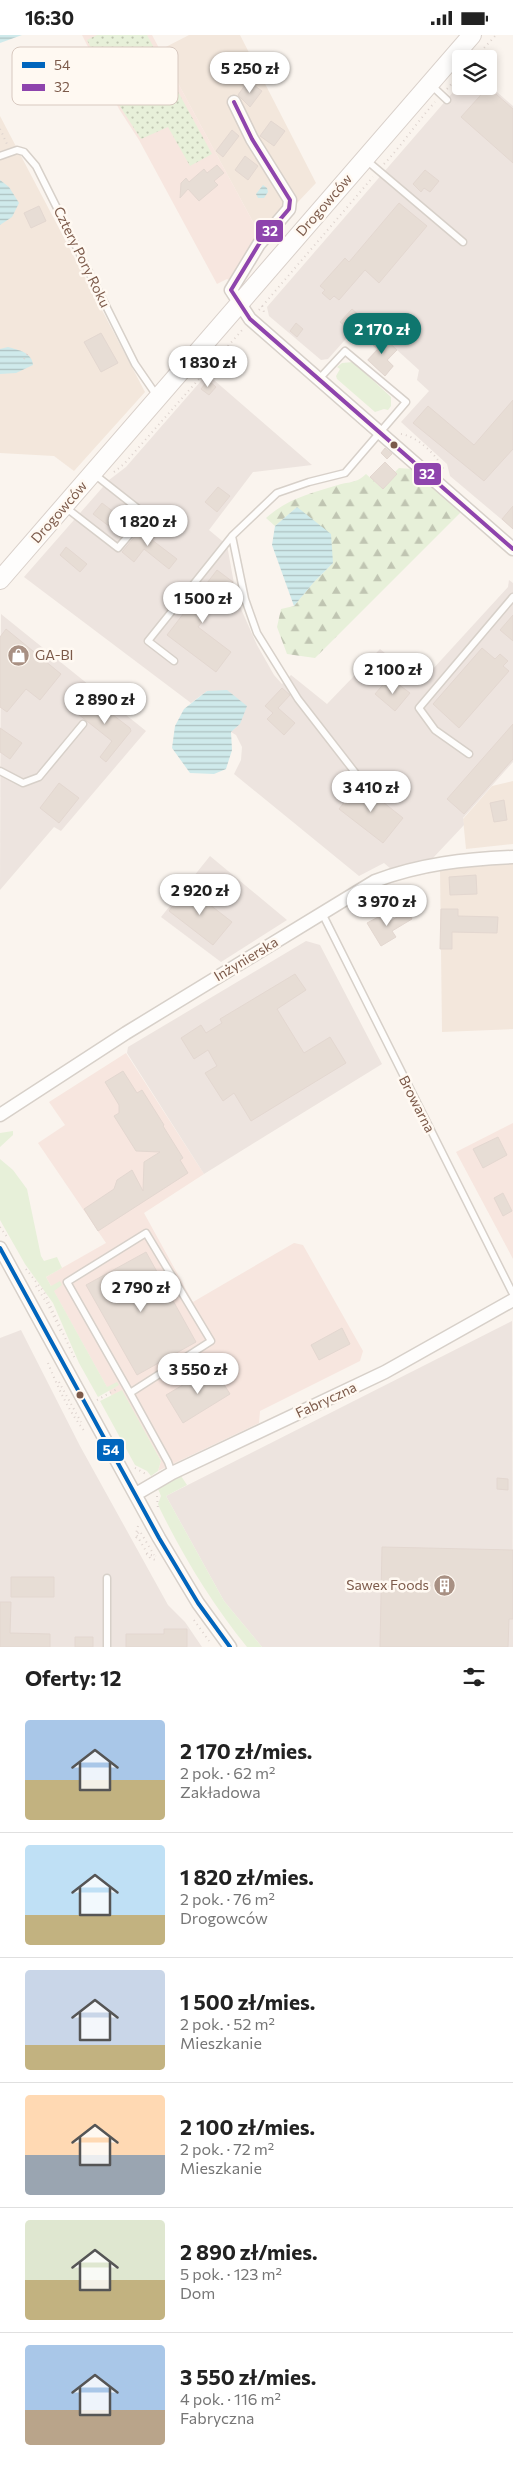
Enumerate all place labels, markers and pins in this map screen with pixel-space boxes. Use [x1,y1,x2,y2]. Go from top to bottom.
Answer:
pin: 5 250 zł [198,52,302,94]
pin: 2 170 zł [330,313,434,355]
pin: 1 830 zł [156,345,260,388]
unlabelled marker [389,440,399,450]
pin: 1 820 zł [96,505,200,547]
pin: 1 500 zł [151,581,255,624]
shop icon: GA-BI [7,643,31,667]
place label: GA-BI [35,646,74,663]
pin: 2 100 zł [341,653,445,695]
pin: 2 890 zł [53,683,157,725]
pin: 3 410 zł [319,771,423,813]
pin: 2 920 zł [148,873,252,916]
pin: 3 970 zł [335,885,439,927]
pin: 2 790 zł [89,1271,193,1313]
pin: 3 550 zł [146,1353,250,1395]
unlabelled marker [75,1390,85,1400]
building icon: Sawex Foods [433,1573,457,1597]
place label: Sawex Foods [346,1576,429,1593]

